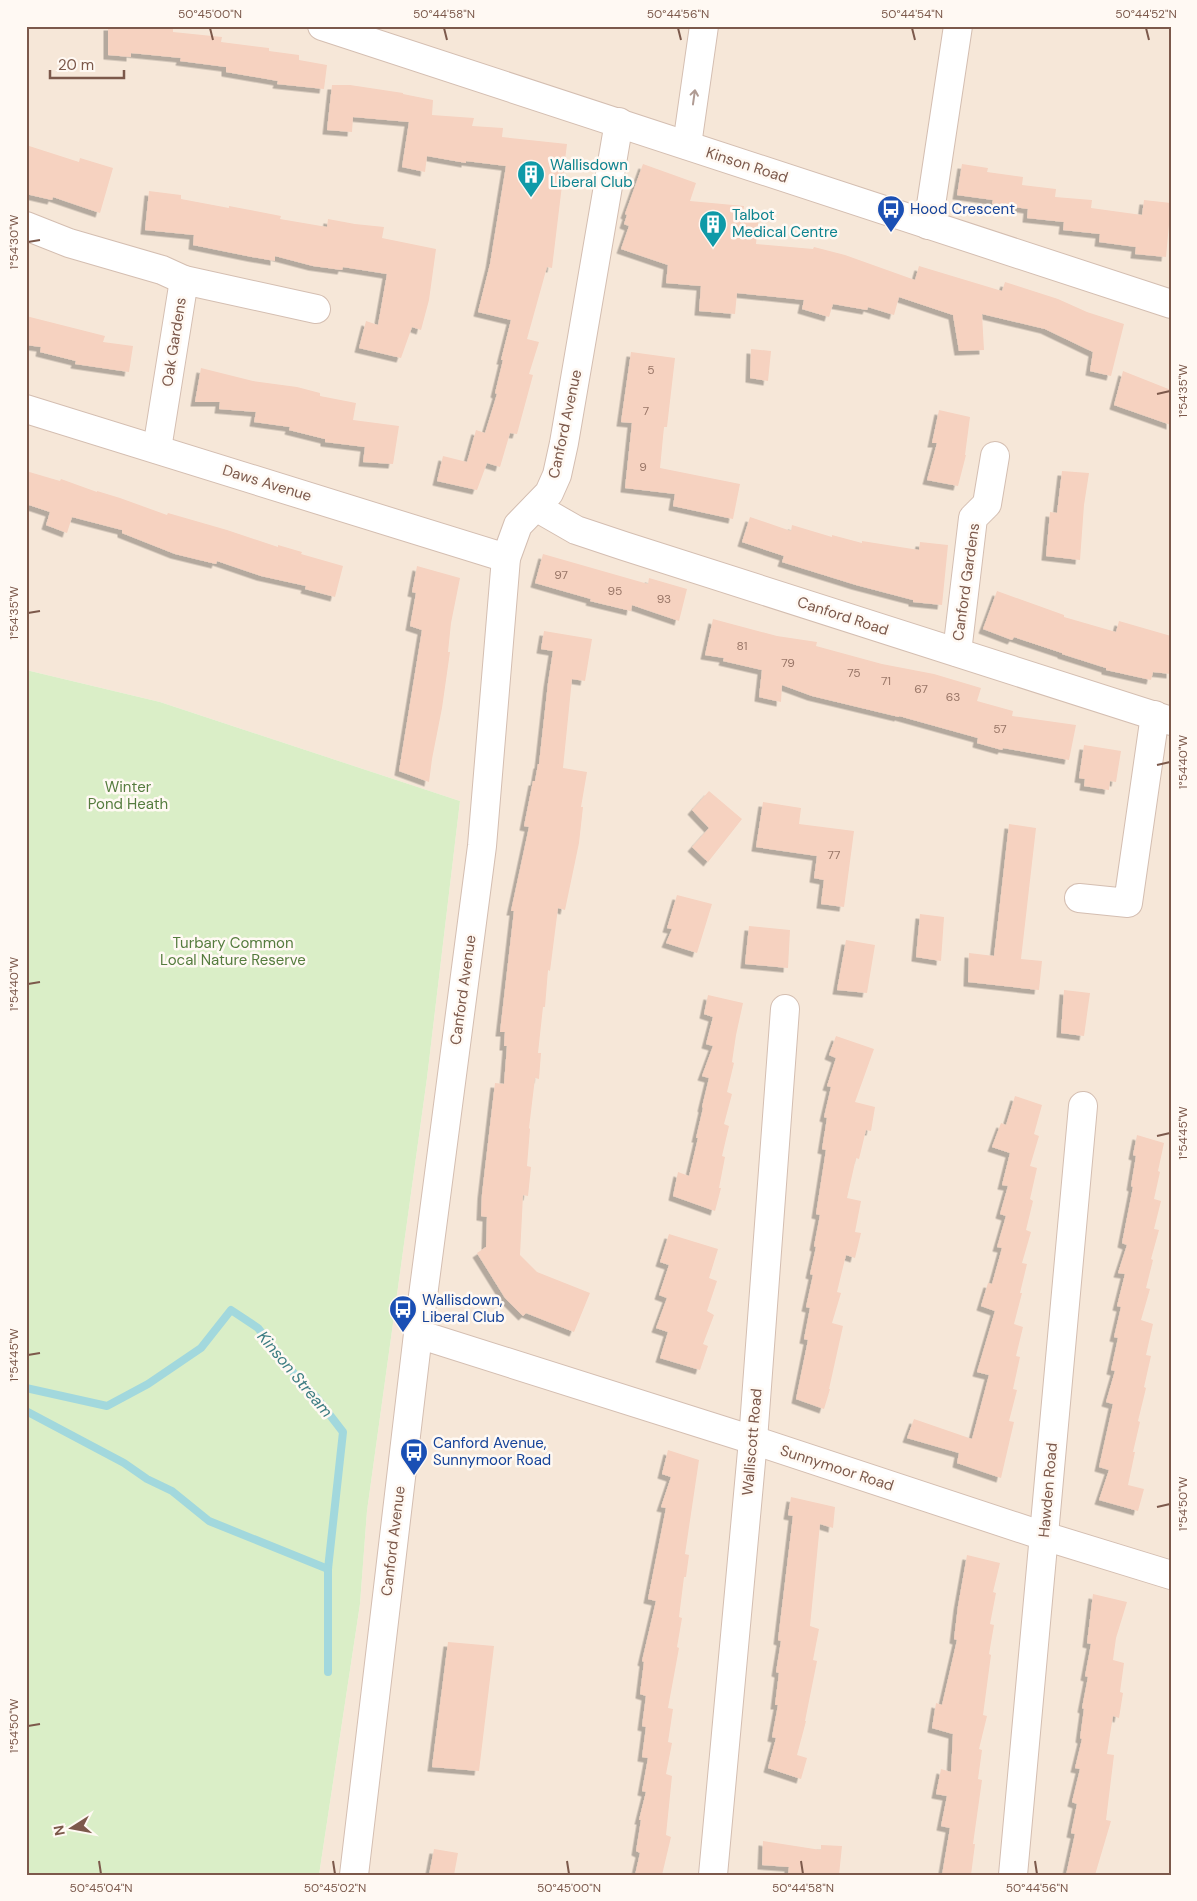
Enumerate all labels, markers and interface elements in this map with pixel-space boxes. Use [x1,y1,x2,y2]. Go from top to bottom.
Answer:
text: 50°45'00"N [178,6,242,22]
text: 50°44'58"N [413,6,475,22]
text: 50°44'56"N [647,6,709,22]
text: 50°44'54"N [881,6,943,22]
text: 50°44'52"N [1115,6,1177,22]
scale bar [50,48,124,80]
text: 20 m [58,55,94,75]
one-way arrow [689,89,699,105]
street label: Kinson Road [704,142,790,188]
place label: Wallisdown Liberal Club [550,155,633,192]
building icon: Wallisdown Liberal Club [516,159,546,198]
bus stop icon: Hood Crescent [876,194,906,233]
place label: Hood Crescent [910,199,1015,219]
place label: Talbot Medical Centre [732,205,838,242]
building icon: Talbot Medical Centre [698,209,728,248]
text: 1°54'30"W [6,214,22,269]
street label: Oak Gardens [157,296,191,388]
house number: 5 [647,362,655,378]
text: 1°54'35"W [1175,364,1191,418]
street label: Canford Avenue [544,368,586,480]
house number: 7 [643,403,649,419]
house number: 9 [639,459,647,475]
street label: Daws Avenue [220,460,314,506]
street label: Canford Gardens [948,522,984,642]
house number: 97 [554,567,568,583]
house number: 95 [608,583,622,599]
text: 1°54'35"W [6,586,22,640]
house number: 93 [657,591,671,607]
street label: Canford Road [795,592,891,640]
house number: 81 [737,638,747,654]
house number: 79 [781,655,795,671]
house number: 75 [847,665,861,681]
house number: 71 [881,673,891,689]
house number: 67 [914,681,928,697]
house number: 63 [946,689,960,705]
house number: 57 [993,721,1007,737]
text: 1°54'40"W [1175,734,1191,789]
park label: Winter Pond Heath [88,777,168,814]
house number: 77 [828,847,840,863]
park label: Turbary Common Local Nature Reserve [160,933,306,970]
street label: Canford Avenue [445,934,481,1046]
text: 1°54'40"W [6,956,22,1011]
text: 1°54'45"W [1175,1106,1191,1160]
place label: Wallisdown, Liberal Club [422,1290,505,1327]
bus stop icon: Wallisdown, Liberal Club [388,1294,418,1333]
water label: Kinson Stream [253,1326,337,1422]
text: 1°54'45"W [6,1328,22,1382]
street label: Walliscott Road [737,1388,767,1496]
place label: Canford Avenue, Sunnymoor Road [433,1433,551,1470]
bus stop icon: Canford Avenue, Sunnymoor Road [399,1437,429,1476]
street label: Sunnymoor Road [778,1440,896,1496]
street label: Hawden Road [1034,1442,1062,1538]
text: 1°54'50"W [1175,1476,1191,1531]
street label: Canford Avenue [376,1485,410,1597]
text: 1°54'50"W [6,1698,22,1753]
north arrow [48,1804,98,1854]
text: N [49,1824,69,1837]
text: 50°45'04"N [69,1880,133,1896]
text: 50°45'02"N [304,1880,366,1896]
text: 50°45'00"N [537,1880,601,1896]
text: 50°44'58"N [772,1880,834,1896]
text: 50°44'56"N [1006,1880,1068,1896]

